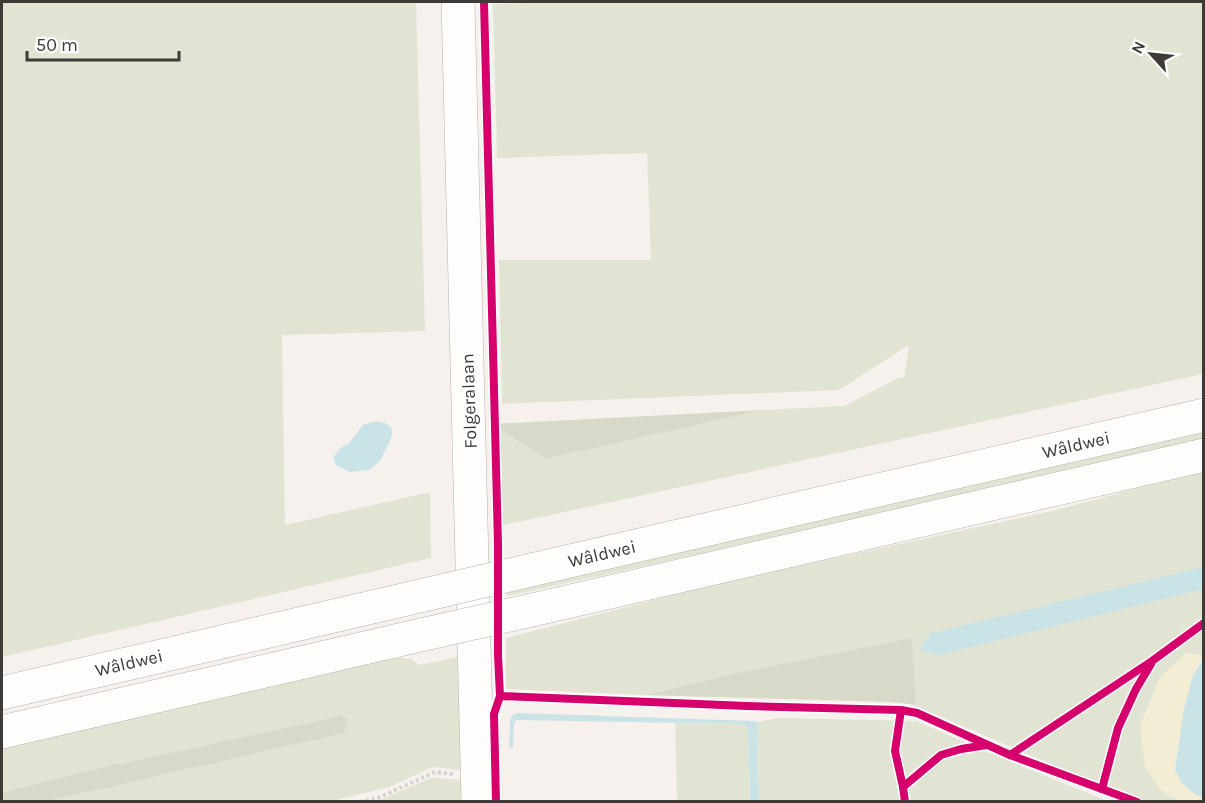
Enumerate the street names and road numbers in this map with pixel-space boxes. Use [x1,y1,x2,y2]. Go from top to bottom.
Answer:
street label: Folgeralaan [456,353,482,449]
street label: Wâldwei [1040,427,1112,463]
street label: Wâldwei [566,536,638,572]
street label: Wâldwei [93,645,165,681]

